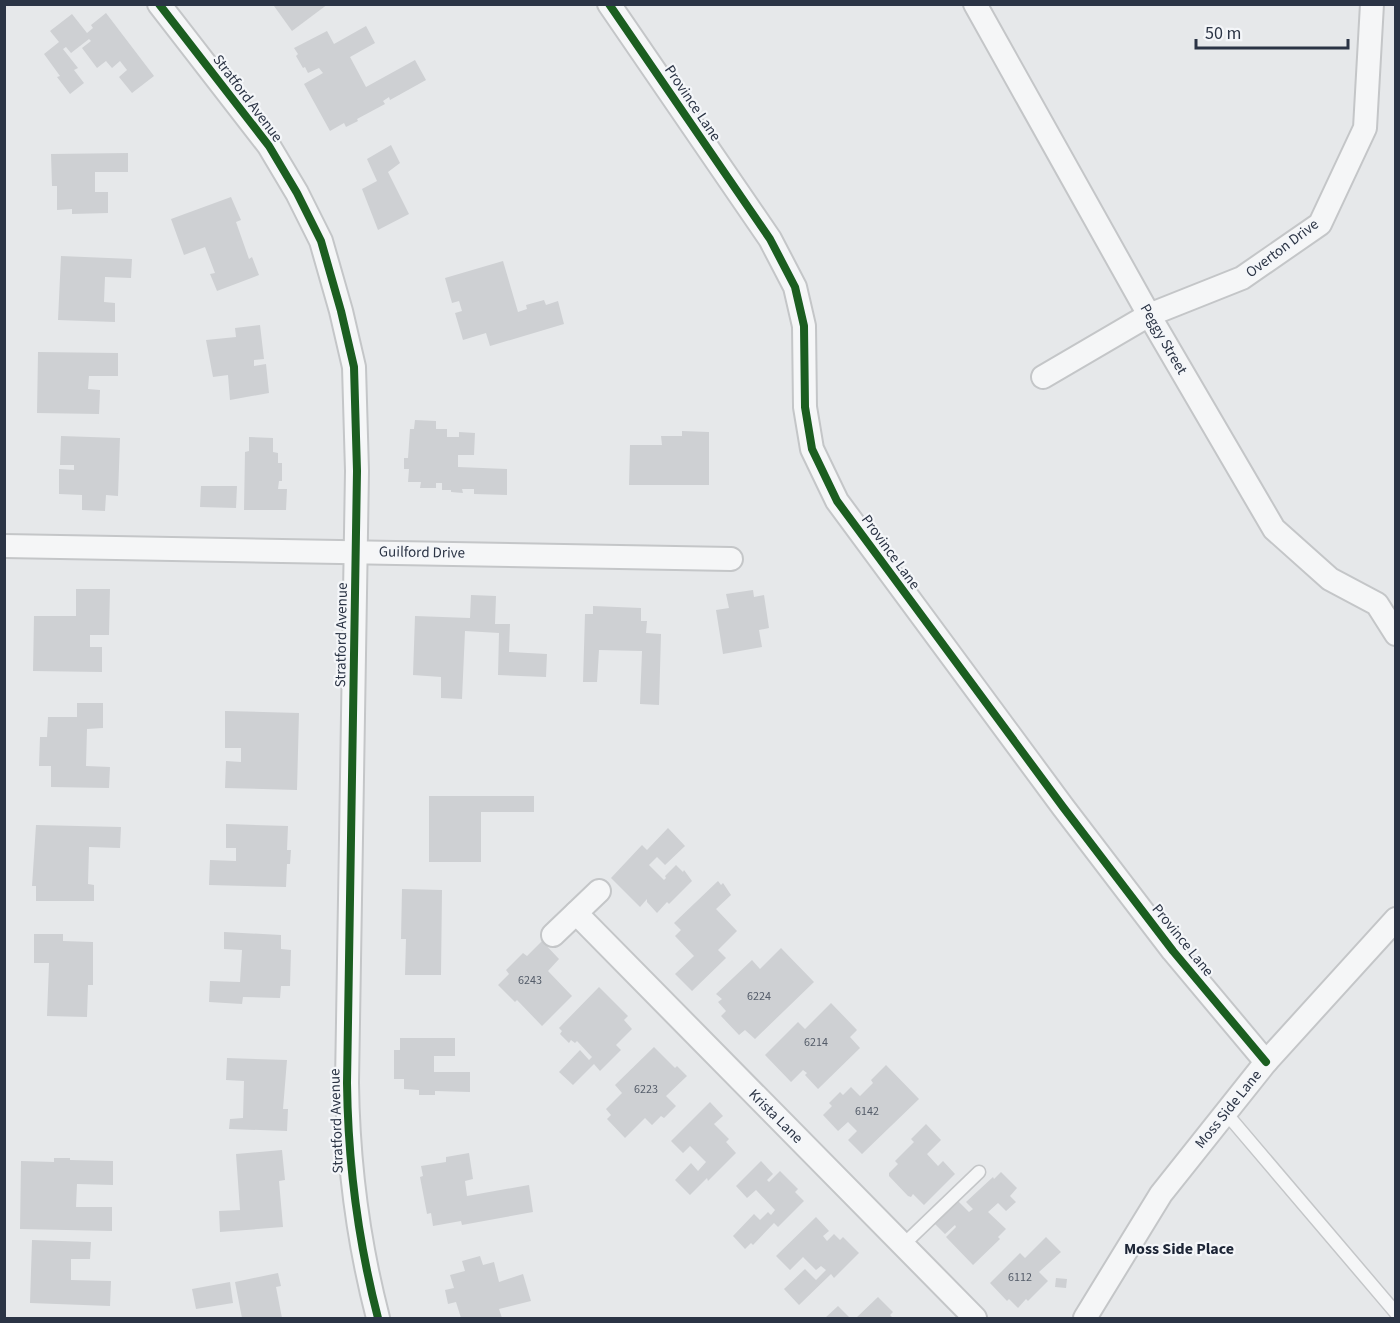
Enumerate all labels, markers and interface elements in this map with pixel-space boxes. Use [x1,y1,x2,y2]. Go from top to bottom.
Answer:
scale bar [1196,12,1348,50]
text: 50 m [1205,21,1241,46]
street label: Stratford Avenue [208,50,288,146]
street label: Province Lane [659,61,726,146]
street label: Overton Drive [1242,214,1323,283]
street label: Peggy Street [1135,300,1192,378]
street label: Province Lane [856,511,925,594]
street label: Guilford Drive [379,541,465,564]
street label: Stratford Avenue [330,582,353,688]
street label: Province Lane [1147,900,1218,981]
house number: 6243 [518,972,542,989]
house number: 6224 [747,988,771,1005]
house number: 6214 [804,1034,828,1051]
street label: Moss Side Lane [1190,1066,1267,1153]
street label: Stratford Avenue [324,1068,349,1174]
house number: 6223 [634,1081,658,1098]
street label: Krista Lane [744,1084,808,1148]
house number: 6142 [855,1103,879,1120]
district label: Moss Side Place [1124,1238,1234,1260]
house number: 6112 [1008,1269,1032,1286]

